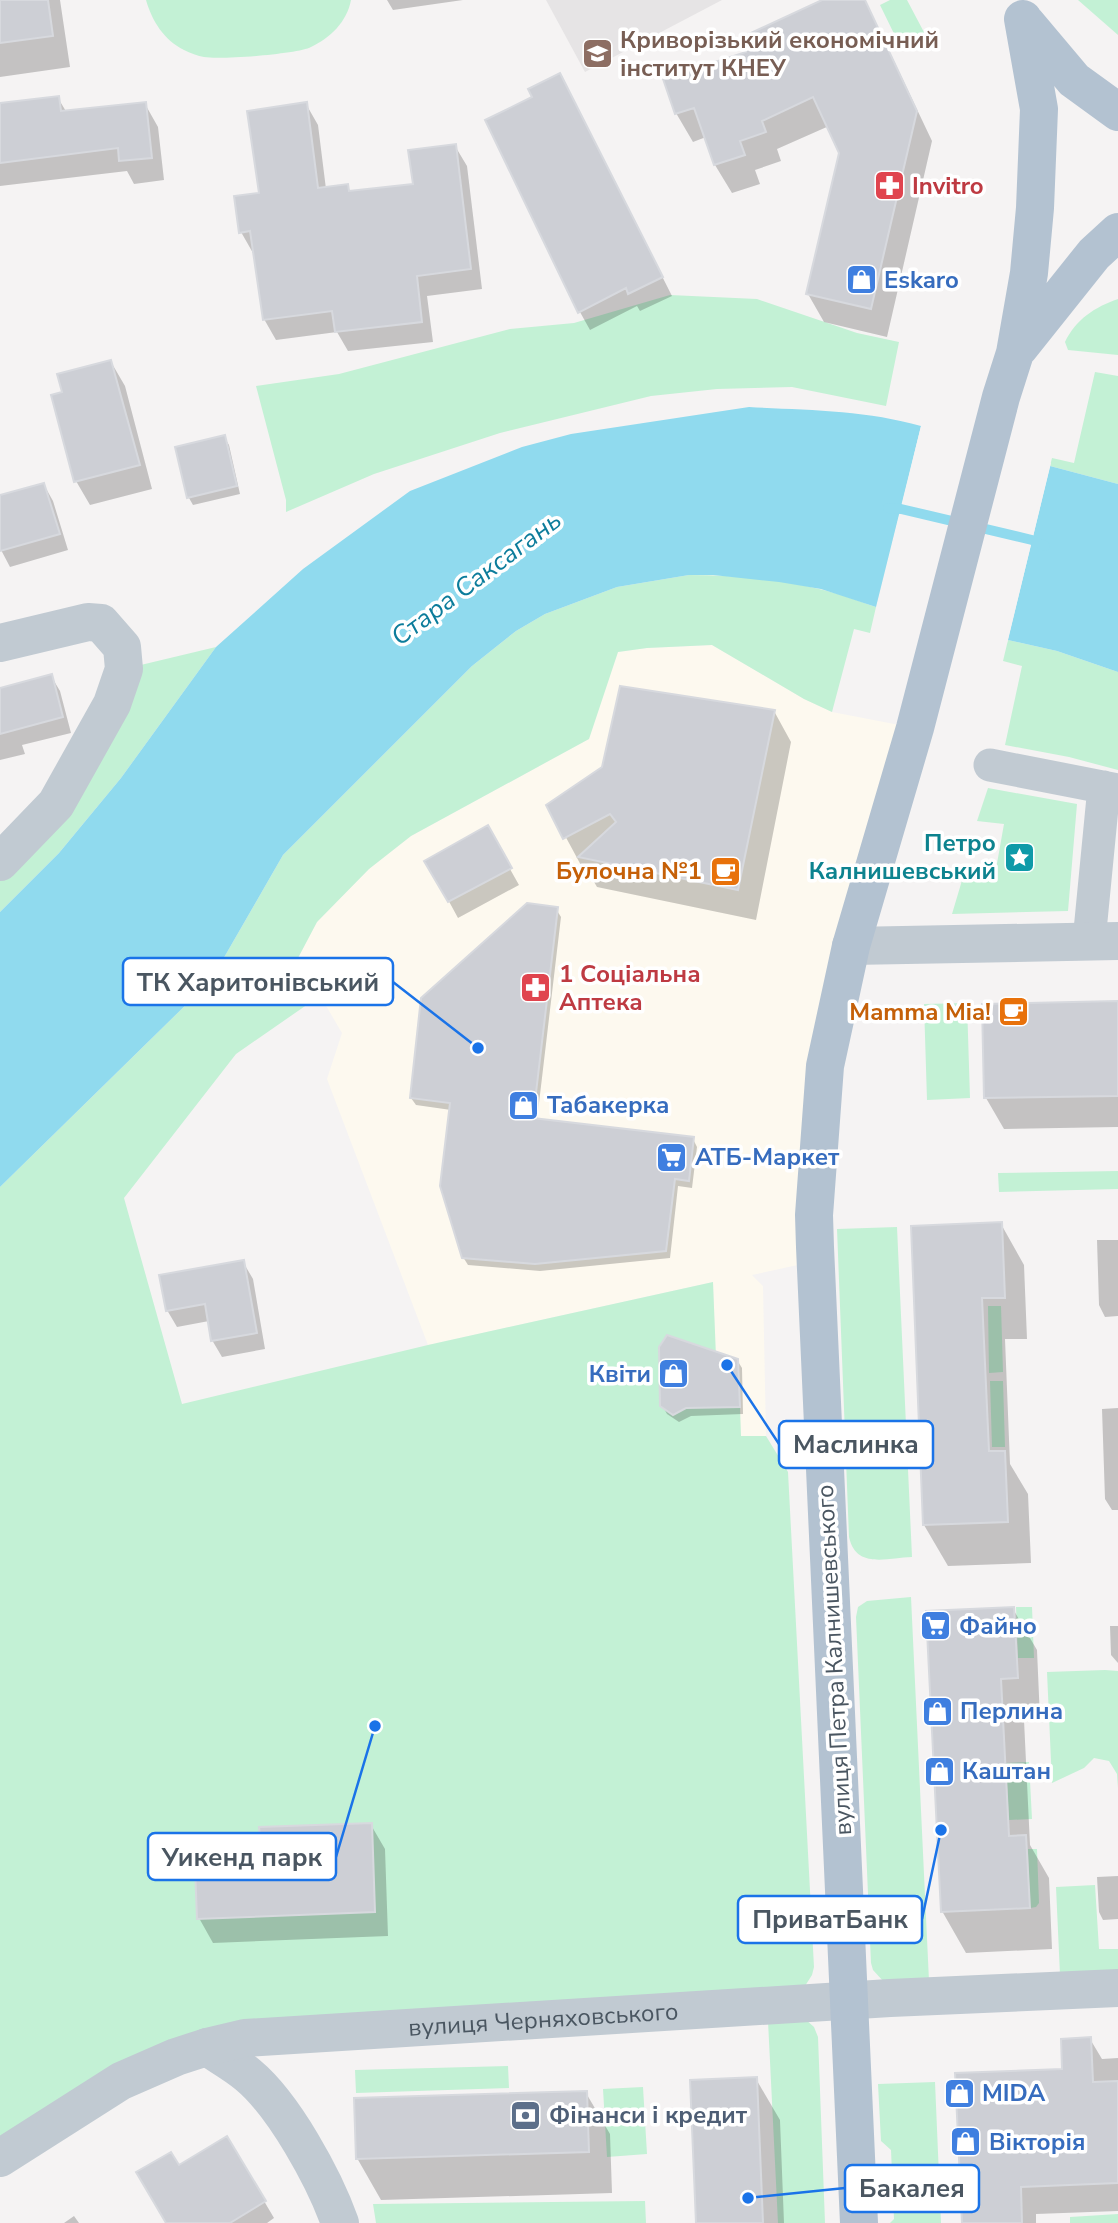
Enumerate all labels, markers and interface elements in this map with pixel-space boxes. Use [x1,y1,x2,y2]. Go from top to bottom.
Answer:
place label: Криворізький економічний інститут КНЕУ [620,24,939,84]
school or university icon: Криворізький економічний інститут КНЕУ [580,37,614,71]
pharmacy icon: Invitro [872,169,906,203]
place label: Invitro [912,170,984,202]
shop icon: Eskaro [844,263,878,297]
place label: Eskaro [884,264,959,296]
water label: Стара Саксагань [384,503,569,654]
place label: Петро Калнишевський [809,827,996,887]
place icon: Петро Калнишевський [1002,840,1036,874]
cafe icon: Булочна №1 [708,854,742,888]
place label: Булочна №1 [556,855,702,887]
callout: ТК Харитонівський [123,958,393,1005]
place label: 1 Соціальна Аптека [559,958,701,1018]
text: ТК Харитонівський [137,965,379,1000]
pharmacy icon: 1 Соціальна Аптека [519,971,553,1005]
cafe icon: Mamma Mia! [997,995,1031,1029]
place label: Mamma Mia! [849,996,991,1028]
shop icon: Табакерка [507,1088,541,1122]
place label: Табакерка [547,1089,670,1121]
supermarket icon: АТБ-Маркет [655,1140,689,1174]
place label: АТБ-Маркет [695,1141,840,1173]
shop icon: Квіти [657,1357,691,1391]
place label: Квіти [589,1358,651,1390]
callout: Маслинка [779,1421,933,1468]
text: Маслинка [793,1427,919,1462]
street label: вулиця Петра Калнишевського [809,1484,859,1836]
supermarket icon: Файно [919,1609,953,1643]
place label: Файно [959,1610,1037,1642]
shop icon: Перлина [920,1694,954,1728]
place label: Перлина [960,1695,1063,1727]
shop icon: Каштан [922,1754,956,1788]
place label: Каштан [962,1755,1051,1787]
callout: Уикенд парк [148,1833,336,1880]
text: Уикенд парк [161,1840,323,1875]
callout: ПриватБанк [738,1896,922,1943]
text: ПриватБанк [752,1902,908,1937]
street label: вулиця Черняховського [407,1995,679,2044]
shop icon: MIDA [942,2076,976,2110]
place label: MIDA [982,2077,1046,2109]
bank icon: Фінанси і кредит [509,2098,543,2132]
place label: Фінанси і кредит [549,2099,748,2131]
shop icon: Вікторія [949,2125,983,2159]
place label: Вікторія [989,2126,1085,2158]
callout: Бакалея [845,2165,979,2212]
text: Бакалея [859,2171,965,2206]

